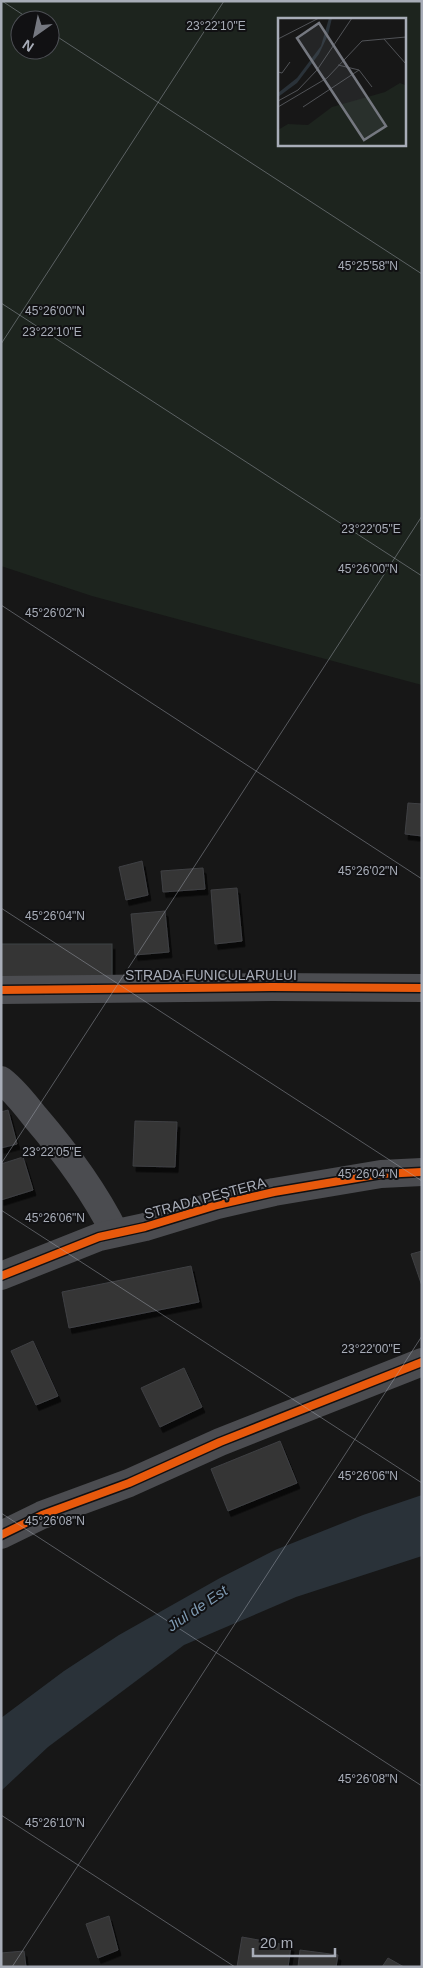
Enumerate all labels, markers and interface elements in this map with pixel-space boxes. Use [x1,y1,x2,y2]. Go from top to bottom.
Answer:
north arrow [10,10,60,60]
inset map [278,18,406,145]
text: 23°22'10"E [186,19,246,33]
text: N [19,36,37,55]
text: 45°25'58"N [338,259,398,273]
text: 45°26'00"N [25,304,85,318]
text: 23°22'10"E [22,325,82,339]
text: 23°22'05"E [341,522,401,536]
text: 45°26'00"N [338,562,398,576]
text: 45°26'02"N [25,606,85,620]
text: 45°26'02"N [338,864,398,878]
text: 45°26'04"N [25,909,85,923]
street label: STRADA FUNICULARULUI [125,967,297,983]
text: 23°22'05"E [22,1145,82,1159]
text: 45°26'04"N [338,1167,398,1181]
street label: STRADA PEȘTERA [142,1174,268,1222]
text: 45°26'06"N [25,1211,85,1225]
text: 23°22'00"E [341,1342,401,1356]
text: 45°26'06"N [338,1469,398,1483]
text: 45°26'08"N [25,1514,85,1528]
water label: Jiul de Est [163,1581,231,1635]
text: 45°26'08"N [338,1772,398,1786]
text: 45°26'10"N [25,1816,85,1830]
scale bar [253,1926,336,1958]
text: 20 m [260,1934,293,1951]

